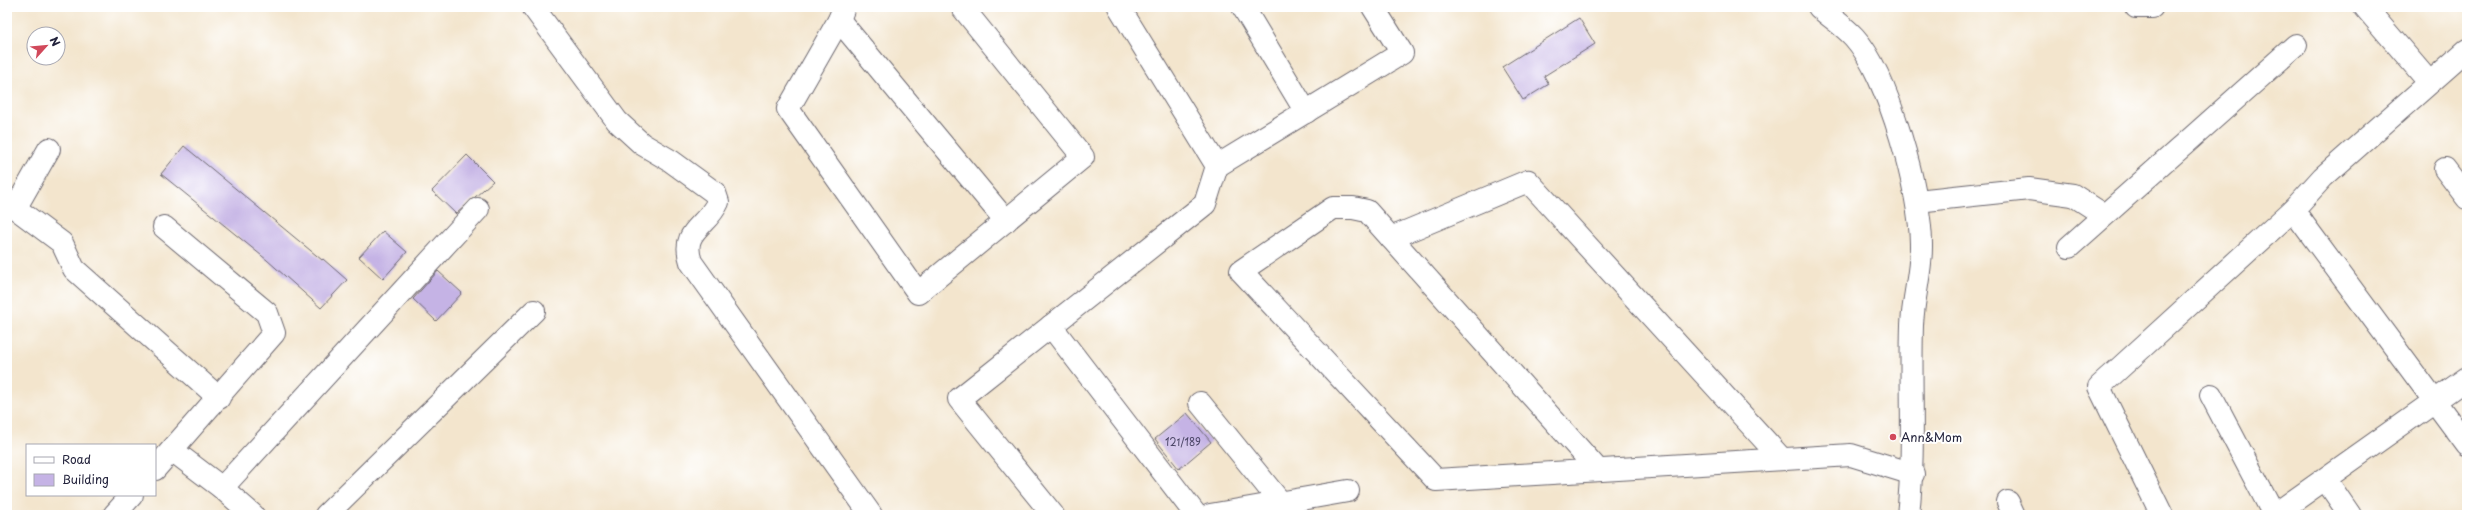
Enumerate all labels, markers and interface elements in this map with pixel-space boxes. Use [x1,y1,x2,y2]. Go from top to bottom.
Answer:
north arrow [26,26,66,66]
text: N [46,33,65,49]
place label: Ann&Mom [1901,428,1962,446]
marker: Ann&Mom [1888,432,1898,442]
house number: 121/189 [1165,434,1201,449]
legend [26,444,156,496]
text: Road [62,450,91,468]
text: Building [62,470,109,488]

